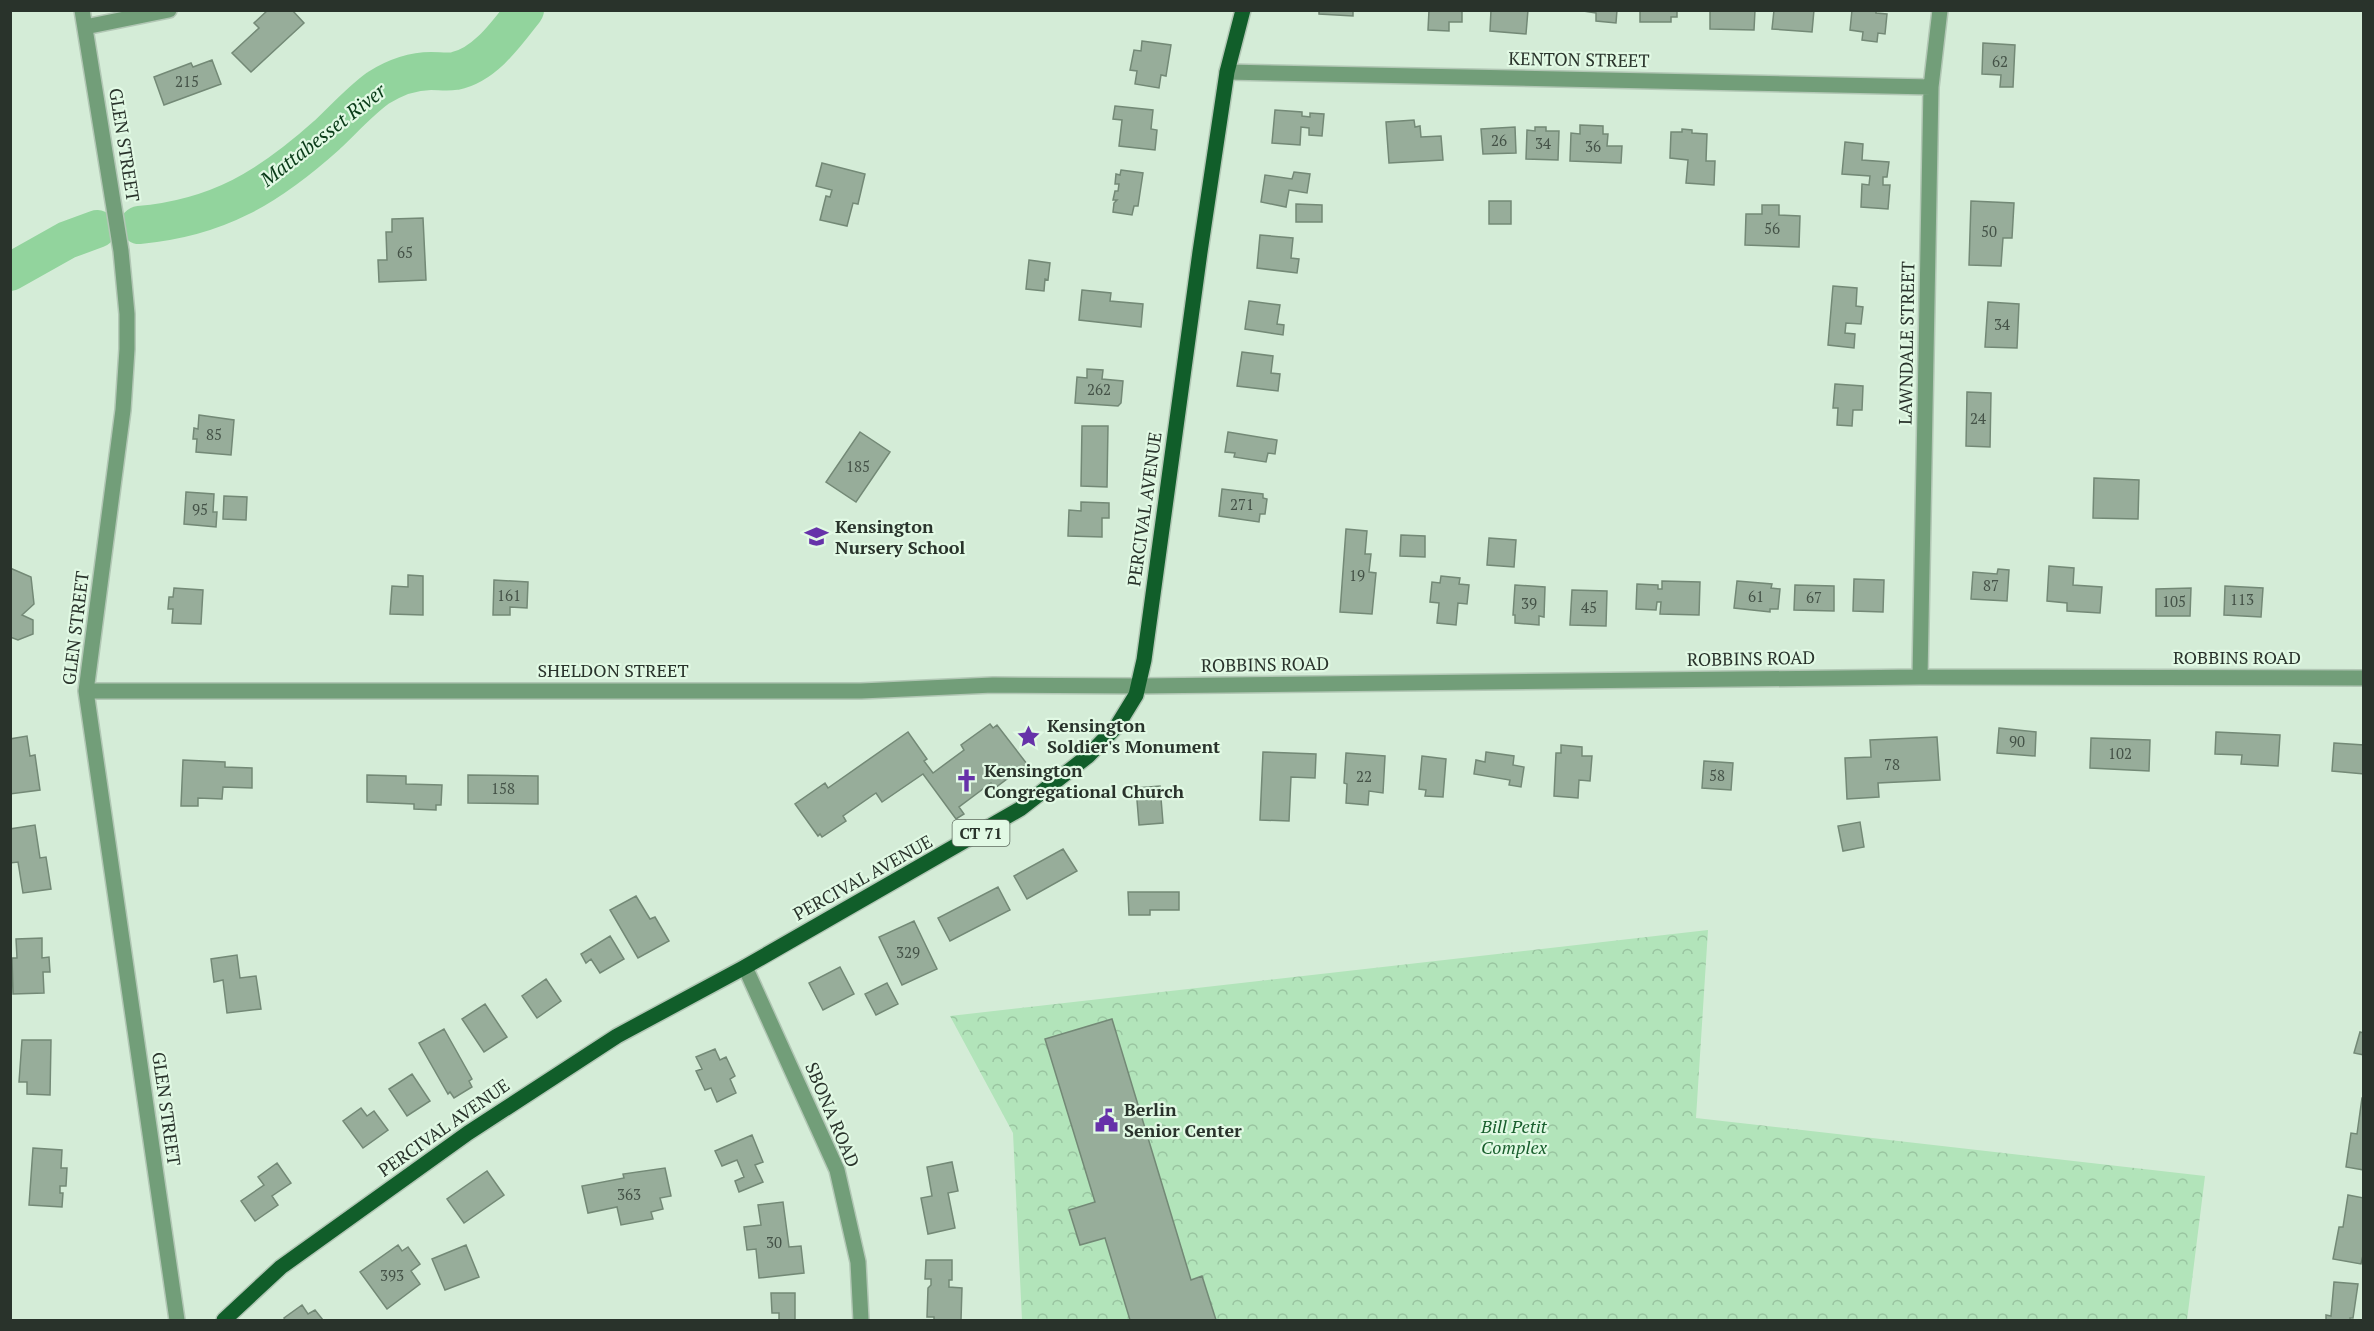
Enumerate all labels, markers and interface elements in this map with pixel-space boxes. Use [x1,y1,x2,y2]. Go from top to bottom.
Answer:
street label: KENTON STREET [1508,46,1650,72]
house number: 62 [1992,51,2008,71]
house number: 215 [175,71,199,91]
water label: Mattabesset River [253,76,392,193]
street label: GLEN STREET [104,86,146,203]
house number: 26 [1491,130,1507,150]
house number: 34 [1535,133,1551,153]
house number: 36 [1585,136,1601,156]
house number: 56 [1764,218,1780,238]
house number: 50 [1981,221,1997,241]
house number: 65 [397,242,413,262]
street label: LAWNDALE STREET [1893,261,1919,425]
house number: 34 [1994,314,2010,334]
house number: 262 [1087,379,1111,399]
house number: 24 [1970,408,1986,428]
house number: 85 [206,424,222,444]
street label: PERCIVAL AVENUE [1121,430,1167,588]
house number: 185 [846,456,870,476]
house number: 271 [1230,494,1254,514]
house number: 95 [192,499,208,519]
place label: Kensington Nursery School [835,514,965,559]
school or university icon: Kensington Nursery School [804,524,830,550]
house number: 19 [1349,565,1365,585]
street label: GLEN STREET [56,570,94,686]
house number: 87 [1983,575,1999,595]
house number: 161 [497,585,521,605]
house number: 61 [1748,586,1764,606]
house number: 67 [1806,587,1822,607]
house number: 113 [2230,589,2254,609]
house number: 105 [2162,591,2186,611]
house number: 39 [1521,593,1537,613]
house number: 45 [1581,597,1597,617]
street label: ROBBINS ROAD [1687,645,1815,671]
street label: ROBBINS ROAD [2173,645,2301,669]
street label: ROBBINS ROAD [1201,651,1329,677]
street label: SHELDON STREET [537,658,689,682]
place label: Kensington Soldier's Monument [1047,713,1220,758]
place icon: Kensington Soldier's Monument [1016,723,1042,749]
house number: 90 [2009,731,2025,751]
house number: 102 [2108,743,2132,763]
house number: 78 [1884,754,1900,774]
place label: Kensington Congregational Church [984,758,1185,803]
house number: 58 [1709,765,1725,785]
house number: 22 [1356,766,1372,786]
church icon: Kensington Congregational Church [953,768,979,794]
house number: 158 [491,778,515,798]
road number: CT 71 [952,820,1010,846]
street label: PERCIVAL AVENUE [789,829,936,925]
house number: 329 [896,942,920,962]
street label: GLEN STREET [147,1050,187,1167]
street label: SBONA ROAD [800,1058,866,1171]
street label: PERCIVAL AVENUE [373,1073,514,1182]
place label: Berlin Senior Center [1124,1097,1242,1142]
public building icon: Berlin Senior Center [1093,1107,1119,1133]
park label: Bill Petit Complex [1480,1114,1548,1159]
house number: 363 [617,1184,641,1204]
house number: 30 [766,1232,782,1252]
house number: 393 [380,1265,404,1285]

